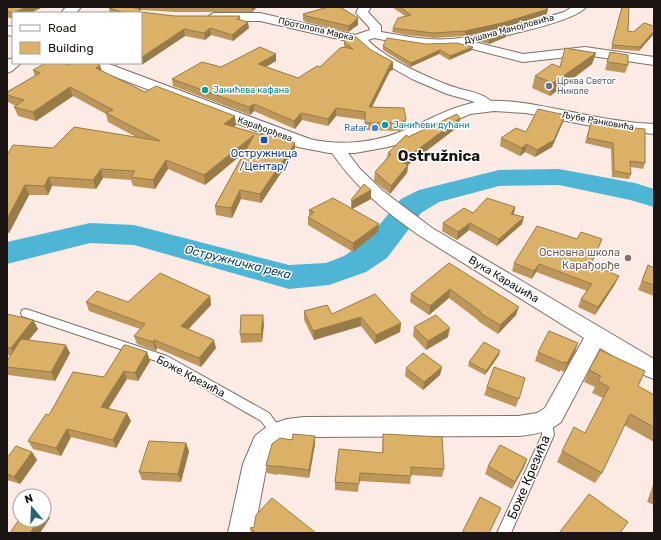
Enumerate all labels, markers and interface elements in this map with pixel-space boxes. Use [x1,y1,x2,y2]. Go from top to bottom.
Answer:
legend [12,12,142,64]
street label: Душана Манојловића [463,12,555,46]
street label: Протопопа Марка [277,15,355,43]
text: Road [48,21,76,35]
text: Building [48,41,94,55]
place label: Црква Светог Николе [557,76,616,96]
marker: Црква Светог Николе [544,81,554,91]
marker: Јанићева кафана [200,85,210,95]
place label: Јанићева кафана [213,85,289,95]
street label: Љубе Ранковића [561,110,635,132]
street label: Карађорђева [236,114,294,144]
marker: Јанићеви дућани [380,120,390,130]
place label: Јанићеви дућани [393,120,470,130]
place label: Ratar [344,123,368,133]
marker: Ratar [370,123,380,133]
marker: Остружница /Центар/ [259,135,269,145]
place label: Остружница /Центар/ [231,147,297,173]
district label: Ostružnica [398,147,480,165]
water label: Остружничка река [183,242,293,282]
place label: Основна школа Карађорђе [539,246,620,272]
street label: Вука Караџића [466,253,541,306]
marker: Основна школа Карађорђе [623,253,633,263]
street label: Боже Крезића [154,353,227,400]
street label: Боже Крезића [504,433,553,521]
north arrow [12,488,52,528]
text: N [23,492,35,506]

